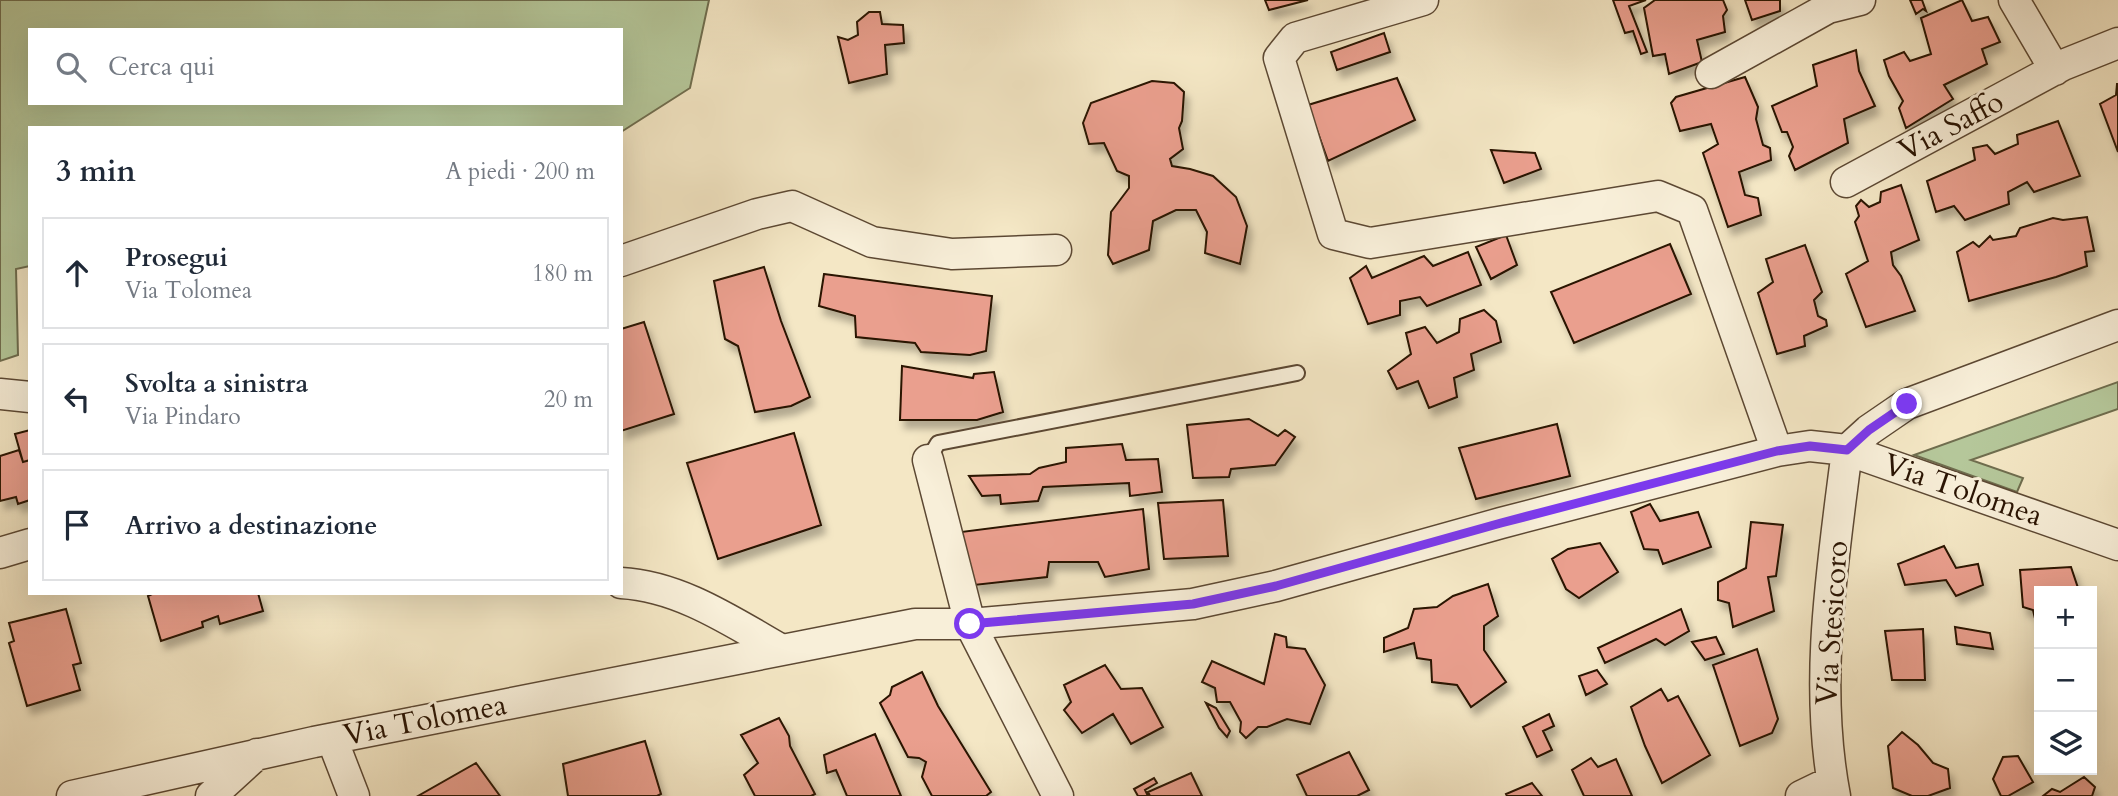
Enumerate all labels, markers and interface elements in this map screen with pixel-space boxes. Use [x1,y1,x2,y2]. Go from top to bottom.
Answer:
search box [28,28,623,105]
icon: search [52,48,90,86]
text: Cerca qui [108,49,215,84]
street label: Via Saffo [1891,81,2011,171]
text: 3 min [56,151,136,192]
text: A piedi · 200 m [445,156,595,187]
text: Prosegui [125,240,228,275]
icon: ahead [58,254,96,292]
text: 180 m [532,258,593,289]
text: Via Tolomea [125,275,252,306]
text: Svolta a sinistra [125,366,308,401]
icon: left [58,380,96,418]
text: 20 m [544,384,593,415]
route end [1891,388,1922,419]
text: Via Pindaro [125,401,241,432]
street label: Via Tolomea [1878,444,2048,536]
icon: arrive [58,506,96,544]
text: Arrivo a destinazione [125,508,377,543]
street label: Via Stesicoro [1806,539,1858,707]
map controls [2034,586,2097,775]
button: + [2034,586,2097,649]
route start [954,608,985,639]
button: − [2034,649,2097,712]
street label: Via Tolomea [340,684,510,756]
button: layers [2034,712,2097,775]

